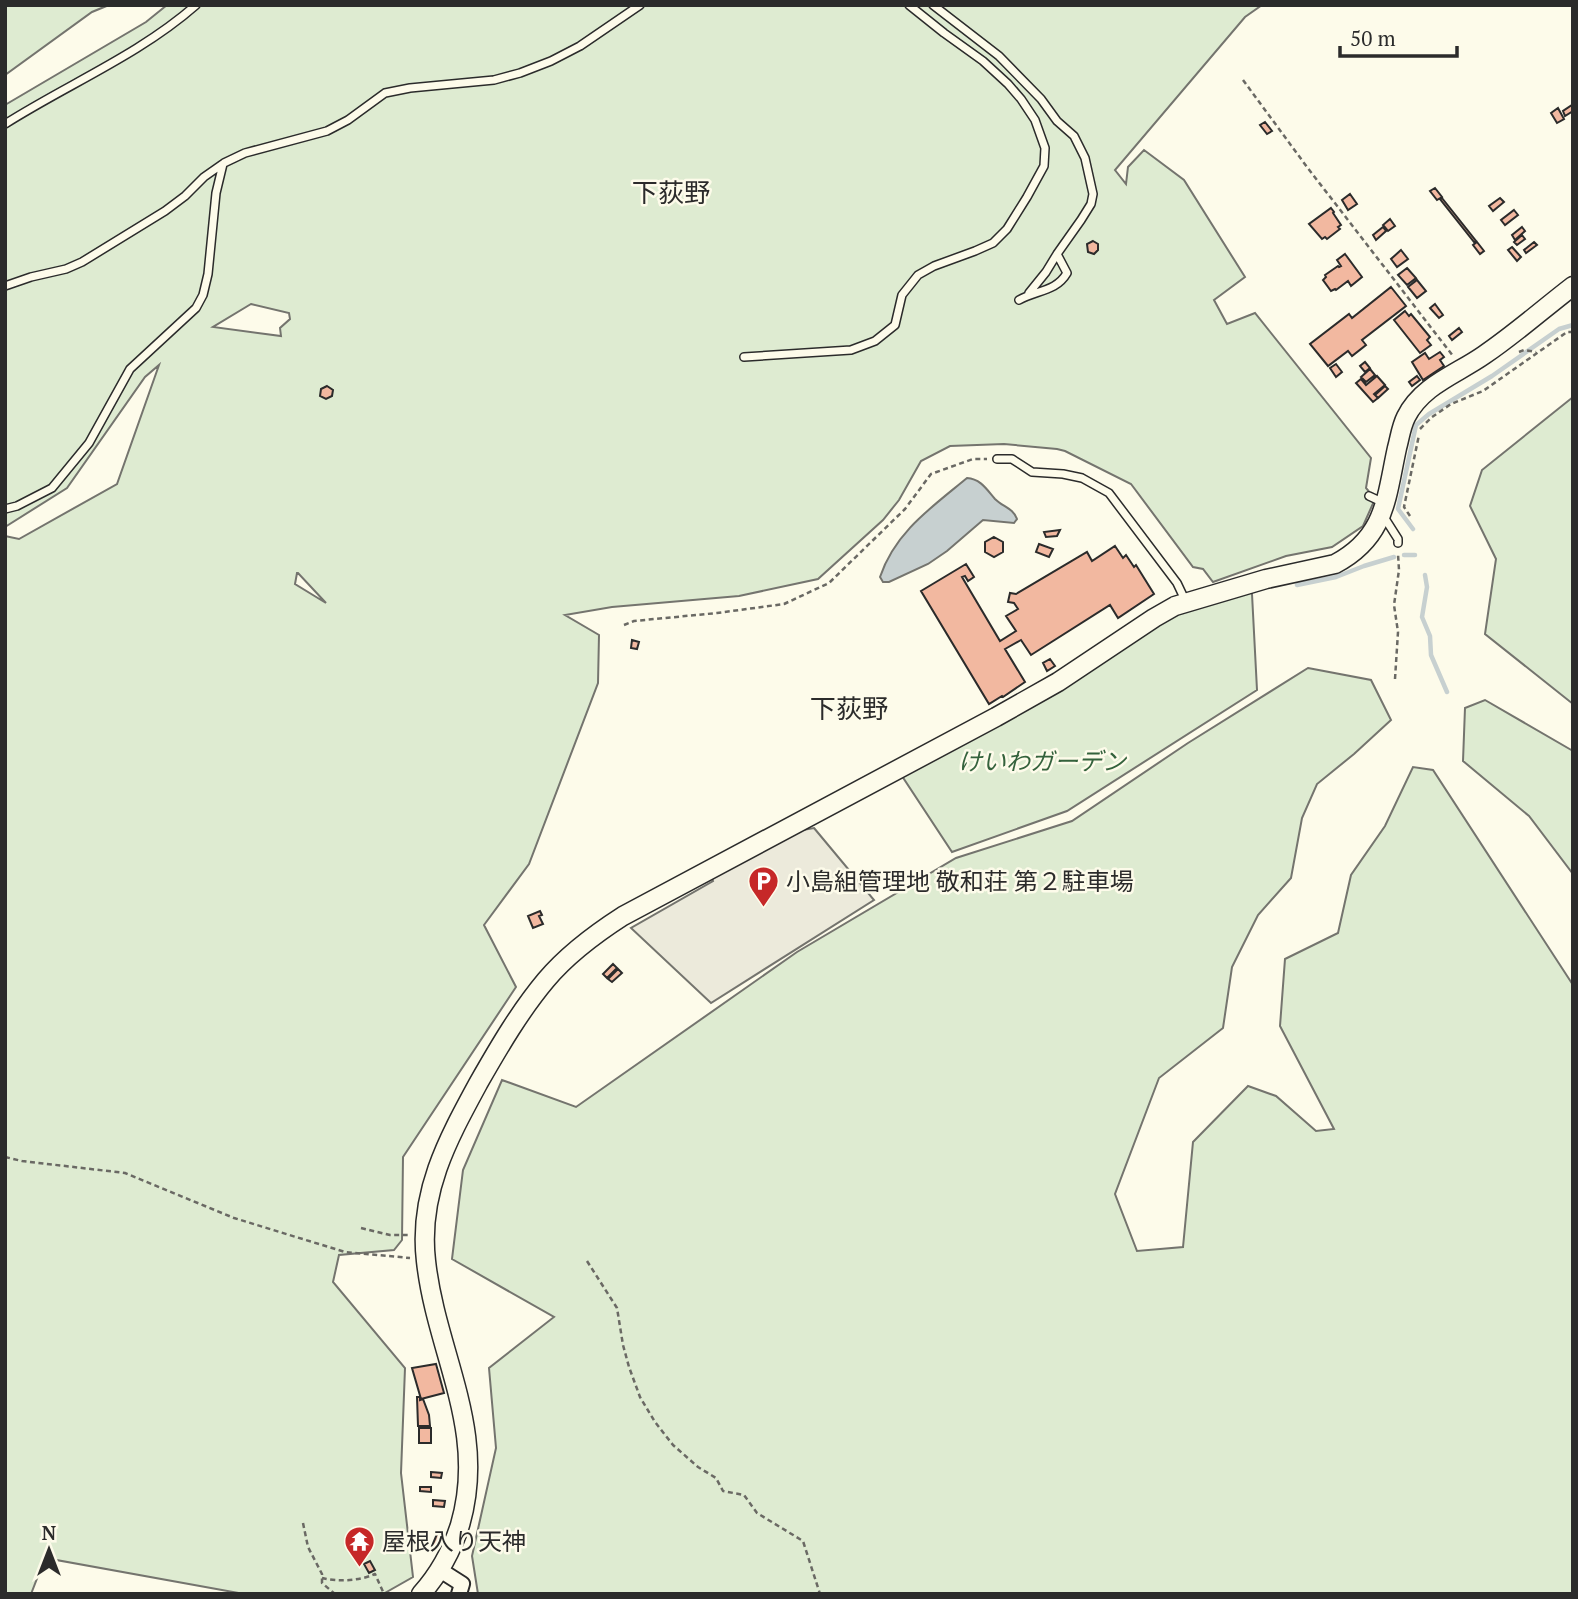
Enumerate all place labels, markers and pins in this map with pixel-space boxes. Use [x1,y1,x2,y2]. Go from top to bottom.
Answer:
parking icon: 小島組管理地 敬和荘 第２駐車場 [746,864,780,908]
place label: 小島組管理地 敬和荘 第２駐車場 [786,865,1134,897]
temple icon: 屋根入り天神 [342,1524,376,1568]
place label: 屋根入り天神 [382,1525,526,1557]

